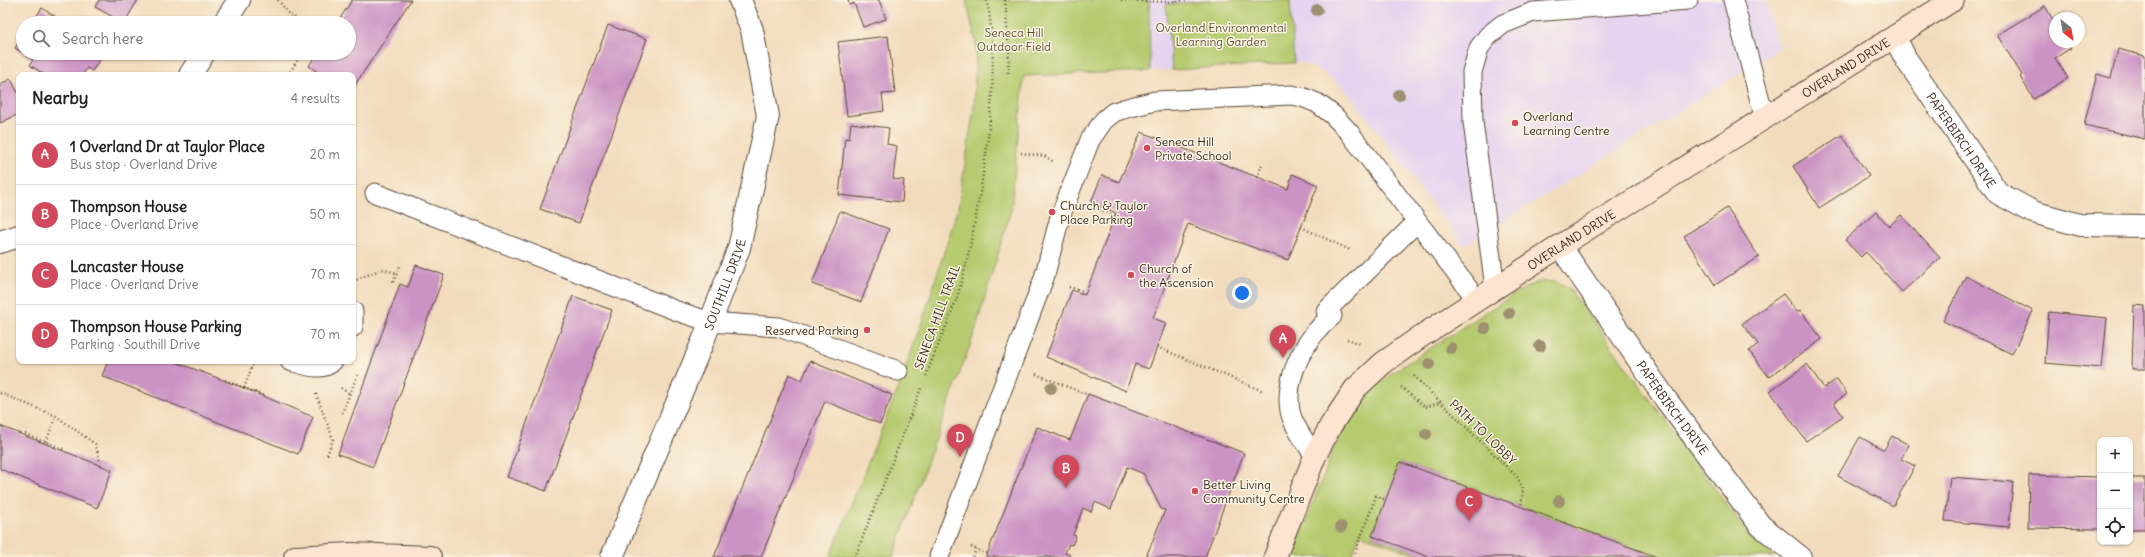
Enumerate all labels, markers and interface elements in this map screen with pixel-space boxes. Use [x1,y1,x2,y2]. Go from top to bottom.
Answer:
north arrow [2049,12,2085,48]
search box [16,16,356,60]
park label: Overland Environmental Learning Garden [1155,20,1287,49]
park label: Seneca Hill Outdoor Field [977,25,1051,54]
icon: search [30,27,52,49]
text: Search here [62,29,143,48]
street label: OVERLAND DRIVE [1799,34,1892,101]
text: Nearby [32,87,88,109]
street label: PAPERBIRCH DRIVE [1924,89,2000,191]
text: 4 results [291,90,340,107]
place label: Overland Learning Centre [1523,109,1609,138]
marker: Overland Learning Centre [1510,118,1520,128]
place label: Seneca Hill Private School [1155,134,1232,163]
text: 1 Overland Dr at Taylor Place [70,137,265,156]
marker: Seneca Hill Private School [1142,143,1152,153]
text: A [41,146,49,163]
text: 20 m [310,146,340,163]
text: Bus stop · Overland Drive [70,156,217,173]
text: Thompson House [70,197,187,216]
place label: Church & Taylor Place Parking [1060,198,1148,227]
text: B [41,206,49,223]
text: 50 m [309,206,340,223]
street label: OVERLAND DRIVE [1524,206,1618,273]
marker: Church & Taylor Place Parking [1047,207,1057,217]
text: Place · Overland Drive [70,216,199,233]
street label: SOUTHILL DRIVE [701,238,748,332]
text: Lancaster House [70,257,184,276]
place label: Church of the Ascension [1139,261,1214,290]
street label: SENECA HILL TRAIL [911,262,963,371]
text: C [41,266,49,283]
text: 70 m [311,266,340,283]
marker: Church of the Ascension [1126,270,1136,280]
text: Place · Overland Drive [70,276,199,293]
your location [1232,283,1252,303]
text: Thompson House Parking [70,317,242,336]
place label: Reserved Parking [765,323,859,338]
marker: Reserved Parking [862,325,872,335]
pin: A [1270,325,1296,358]
text: D [40,326,50,343]
text: 70 m [311,326,340,343]
text: Parking · Southill Drive [70,336,200,353]
street label: PAPERBIRCH DRIVE [1634,358,1712,457]
street label: PATH TO LOBBY [1446,396,1520,468]
pin: D [947,424,973,457]
map controls [2097,437,2133,545]
button: + [2097,437,2133,473]
pin: B [1053,455,1079,488]
button: − [2097,473,2133,509]
place label: Better Living Community Centre [1203,477,1305,506]
marker: Better Living Community Centre [1190,486,1200,496]
pin: C [1456,488,1482,521]
button: locate [2097,509,2133,545]

